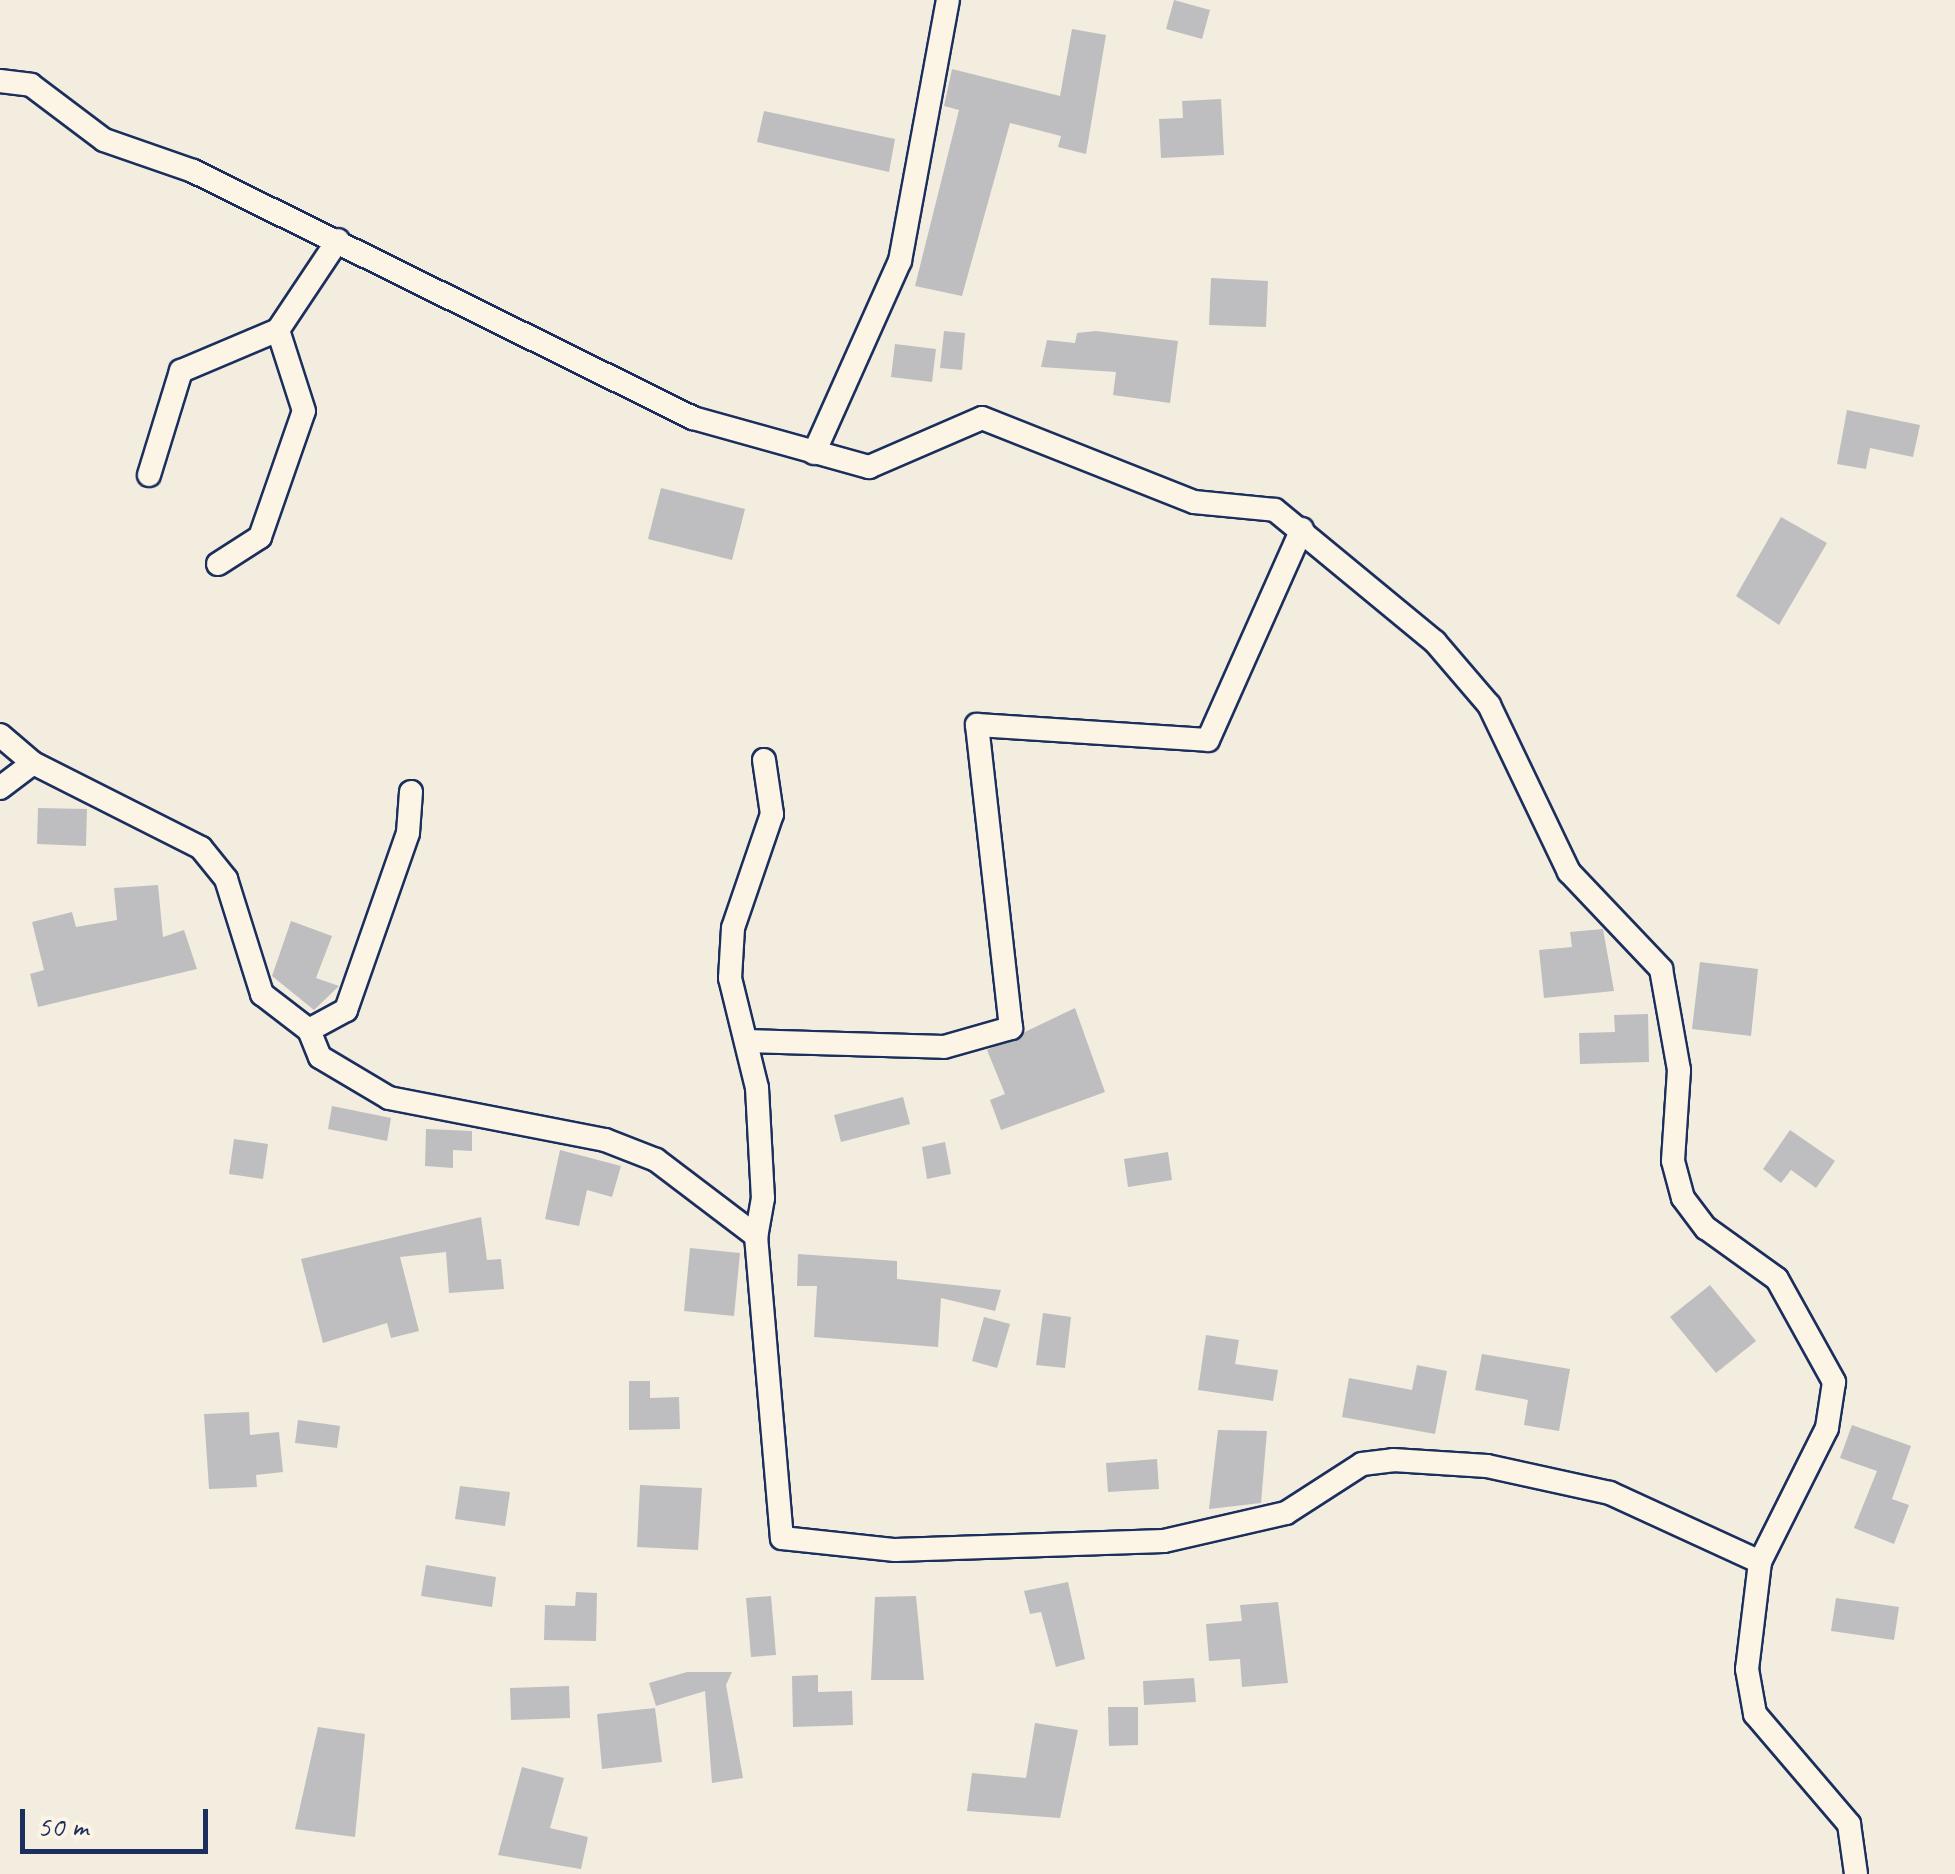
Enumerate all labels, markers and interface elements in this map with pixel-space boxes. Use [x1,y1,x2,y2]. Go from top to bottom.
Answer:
scale bar [25,1789,212,1851]
text: 50 m [37,1807,88,1845]

